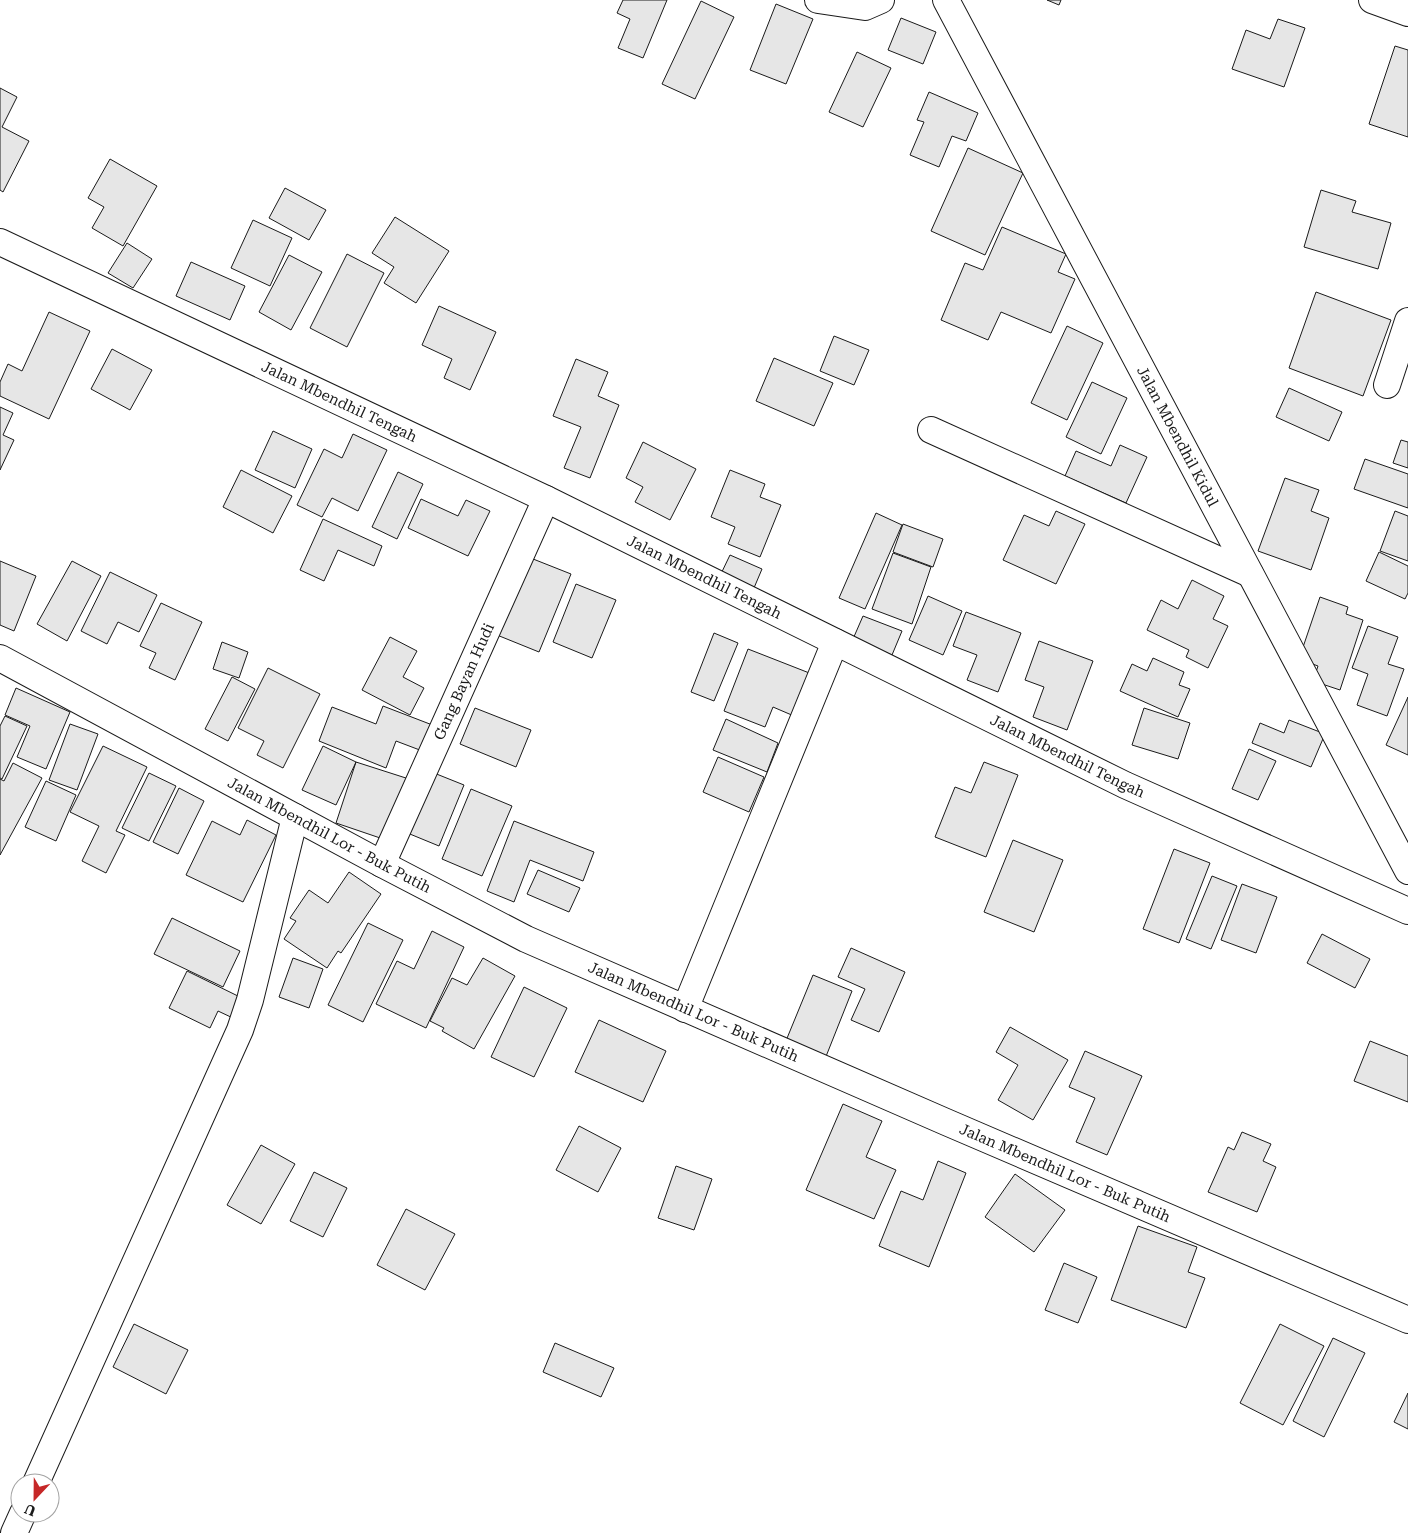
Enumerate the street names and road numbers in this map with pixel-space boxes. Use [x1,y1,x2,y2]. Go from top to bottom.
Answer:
street label: Jalan Mbendhil Tengah [258,357,420,446]
street label: Jalan Mbendhil Kidul [1133,363,1222,510]
street label: Jalan Mbendhil Tengah [624,531,785,623]
street label: Gang Bayan Hudi [430,620,498,743]
street label: Jalan Mbendhil Tengah [987,711,1148,802]
street label: Jalan Mbendhil Lor - Buk Putih [225,774,434,897]
street label: Jalan Mbendhil Lor - Buk Putih [585,958,802,1066]
street label: Jalan Mbendhil Lor - Buk Putih [957,1120,1174,1226]

